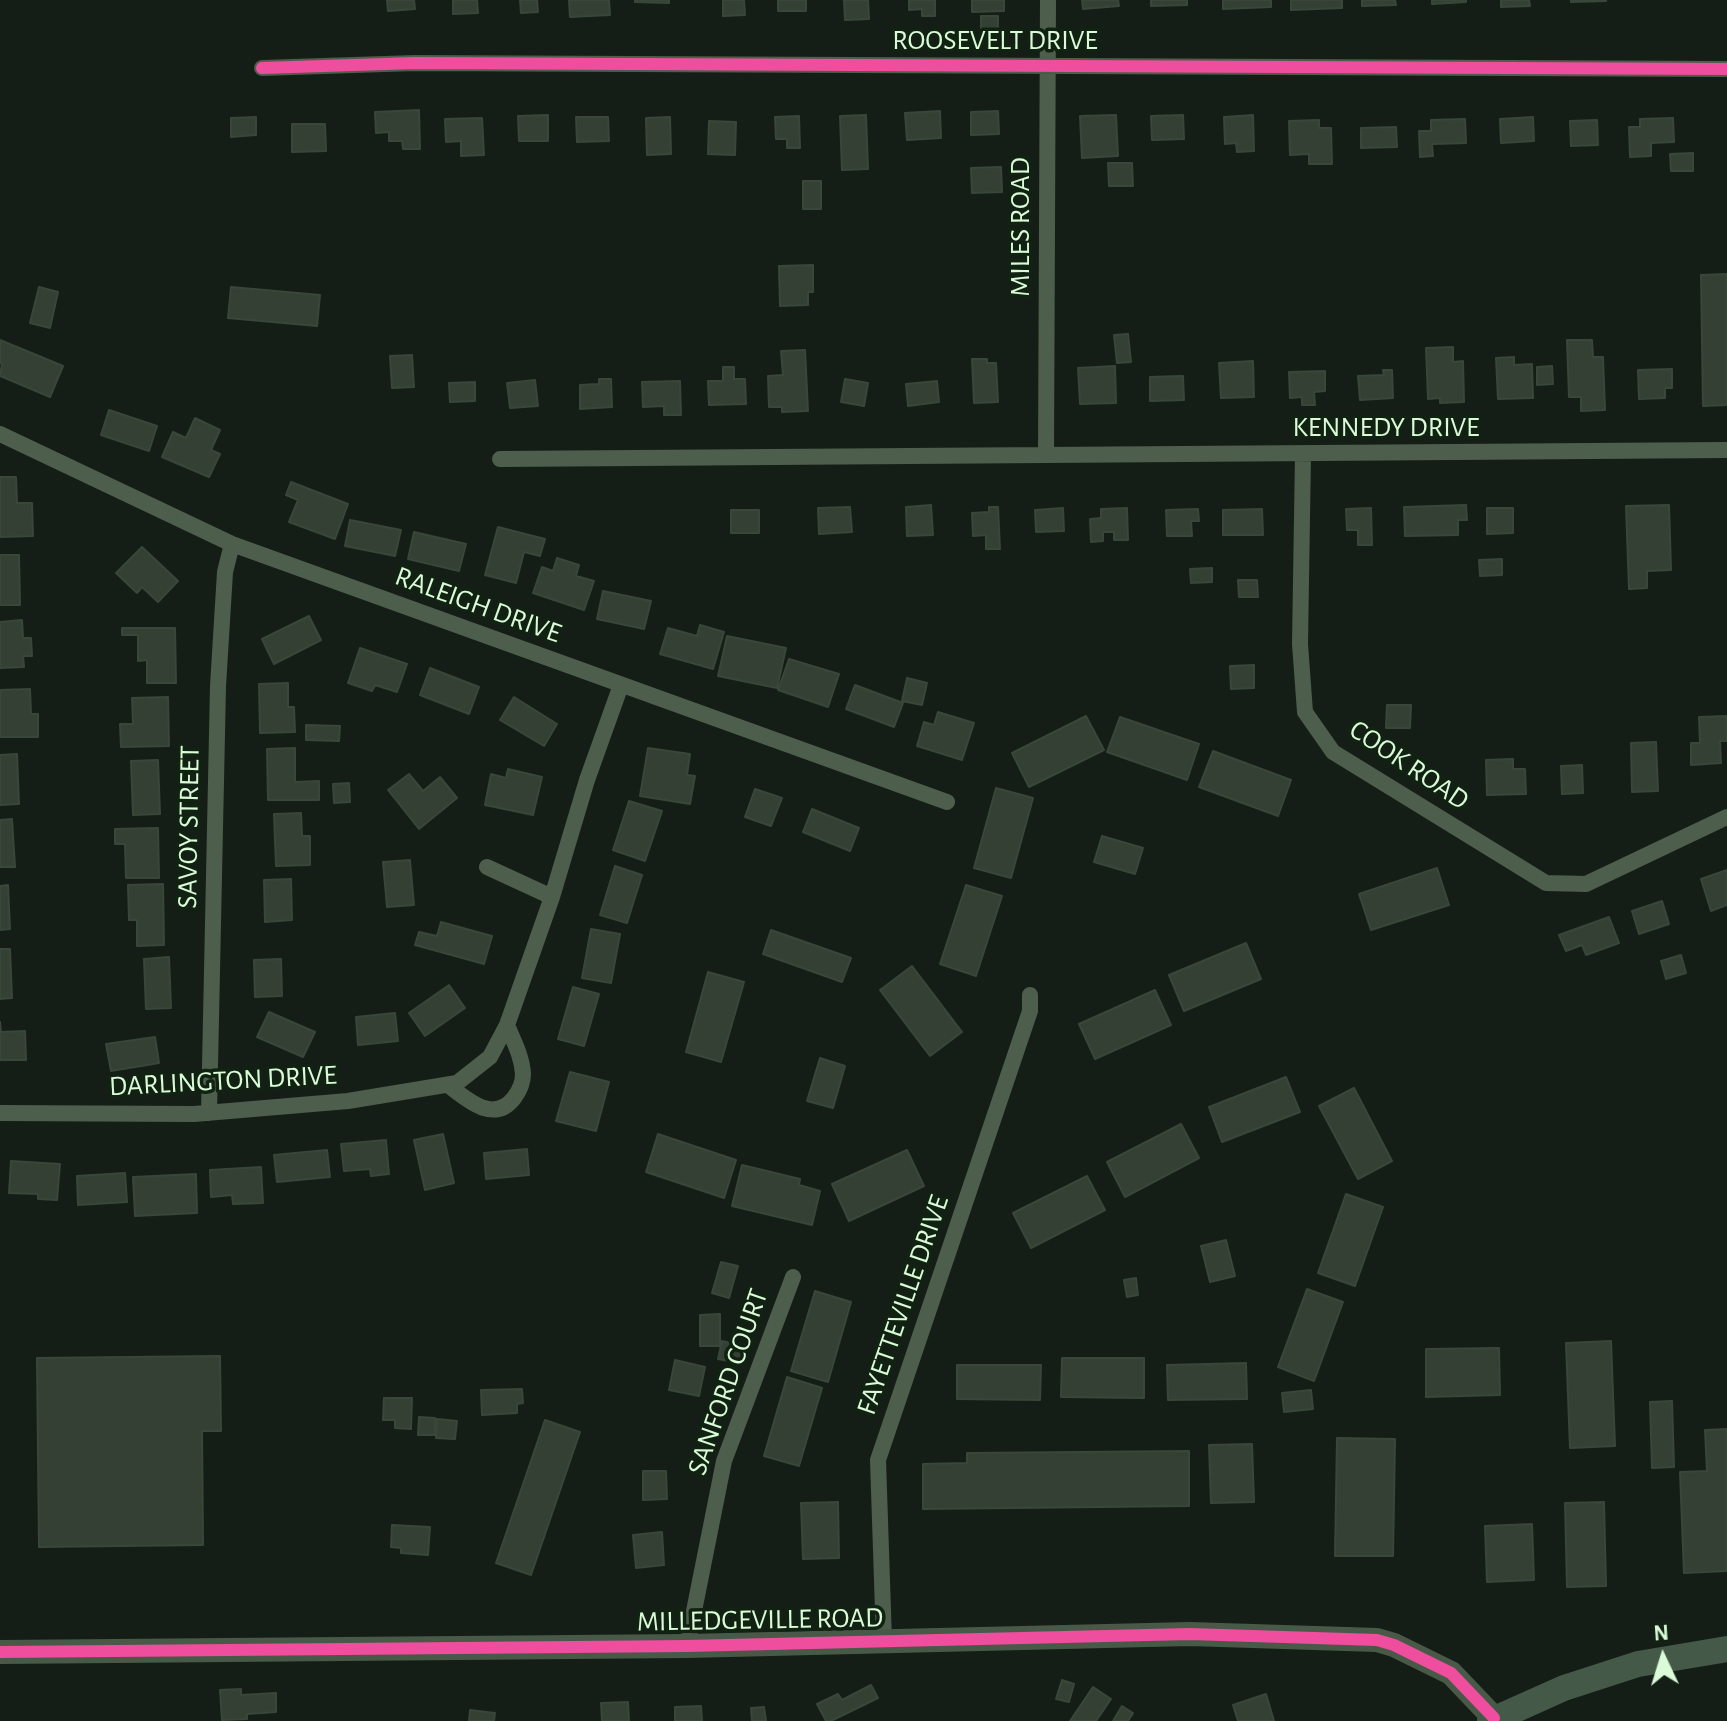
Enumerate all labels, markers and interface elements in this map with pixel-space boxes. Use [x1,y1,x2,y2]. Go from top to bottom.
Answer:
street label: ROOSEVELT DRIVE [892,24,1098,58]
street label: MILES ROAD [1004,157,1038,297]
street label: KENNEDY DRIVE [1292,411,1480,445]
street label: RALEIGH DRIVE [390,559,566,651]
street label: COOK ROAD [1343,713,1475,817]
street label: SAVOY STREET [171,745,207,909]
street label: DARLINGTON DRIVE [108,1058,338,1104]
street label: FAYETTEVILLE DRIVE [850,1191,956,1419]
street label: SANFORD COURT [680,1284,776,1480]
street label: MILLEDGEVILLE ROAD [637,1601,883,1639]
north arrow [1623,1617,1703,1697]
text: N [1653,1622,1670,1645]

